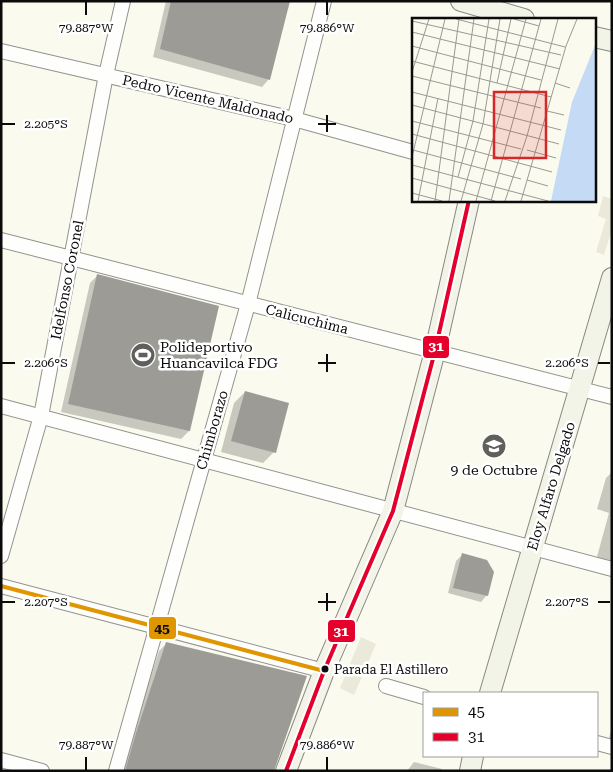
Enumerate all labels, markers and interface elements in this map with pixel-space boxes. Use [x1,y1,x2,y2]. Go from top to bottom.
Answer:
inset map [412,18,596,201]
text: 79.887°W [59,21,114,35]
text: 79.886°W [300,21,355,35]
street label: Pedro Vicente Maldonado [121,72,295,126]
text: 2.205°S [24,117,68,131]
street label: Idelfonso Coronel [48,218,87,341]
street label: Calicuchima [264,301,350,337]
line badge: 31 [422,335,450,359]
text: 31 [428,338,444,354]
place label: Polideportivo Huancavilca FDG [160,339,278,371]
sports icon: Polideportivo Huancavilca FDG [130,342,156,368]
text: 2.206°S [24,356,68,370]
text: 2.206°S [545,356,589,370]
street label: Chimborazo [193,388,231,472]
street label: Eloy Alfaro Delgado [524,420,578,552]
school or university icon: 9 de Octubre [481,433,507,459]
place label: 9 de Octubre [451,462,538,478]
text: 2.207°S [24,595,68,609]
text: 2.207°S [545,595,589,609]
line badge: 45 [148,616,177,640]
line badge: 31 [327,619,356,643]
text: 45 [154,620,170,636]
text: 31 [333,623,349,639]
place label: Parada El Astillero [334,662,448,677]
marker: Parada El Astillero [320,664,330,674]
legend [423,692,598,757]
text: 45 [468,703,485,721]
text: 31 [468,728,485,746]
text: 79.887°W [59,738,114,752]
text: 79.886°W [300,738,355,752]

